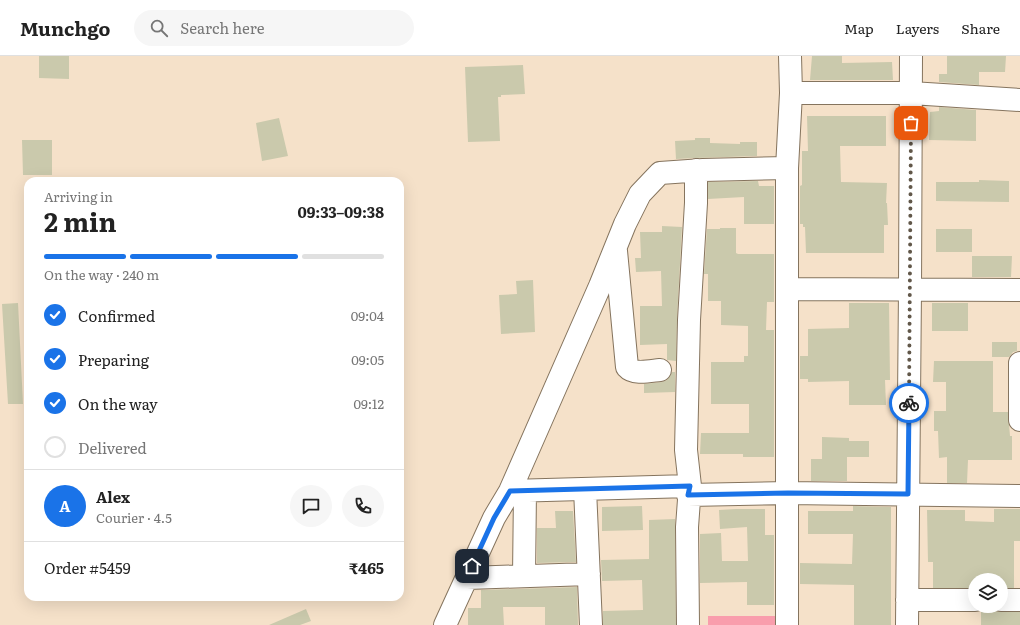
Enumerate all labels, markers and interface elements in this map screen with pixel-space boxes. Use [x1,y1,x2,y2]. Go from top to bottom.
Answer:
search box [134,10,414,46]
text: Munchgo [20,14,110,42]
text: Search here [180,16,264,39]
icon: search [148,17,170,39]
text: Map [844,18,874,38]
text: Layers [896,18,939,38]
text: Share [961,18,1000,38]
pin [894,106,928,140]
icon: bag [900,112,922,134]
text: Arriving in [44,187,113,206]
text: 09:33–09:38 [297,200,384,223]
text: 2 min [44,201,117,240]
text: On the way · 240 m [44,265,159,284]
icon: check [44,304,66,326]
text: Confirmed [78,304,155,327]
text: 09:04 [351,306,384,325]
icon: check [44,348,66,370]
text: Preparing [78,348,149,371]
text: 09:05 [351,350,384,369]
courier [889,383,929,423]
icon: check [44,392,66,414]
text: On the way [78,392,158,415]
icon: bike [898,392,920,414]
text: 09:12 [353,394,384,413]
text: Delivered [78,436,147,459]
text: Alex [96,485,130,508]
button: chat [290,485,332,527]
button: phone [342,485,384,527]
text: A [59,494,71,517]
text: Courier · 4.5 [96,508,172,527]
pin [455,549,489,583]
icon: home [461,555,483,577]
text: Order #5459 [44,556,131,579]
text: ₹465 [349,556,384,579]
map controls [968,573,1008,613]
button: layers [968,573,1008,613]

